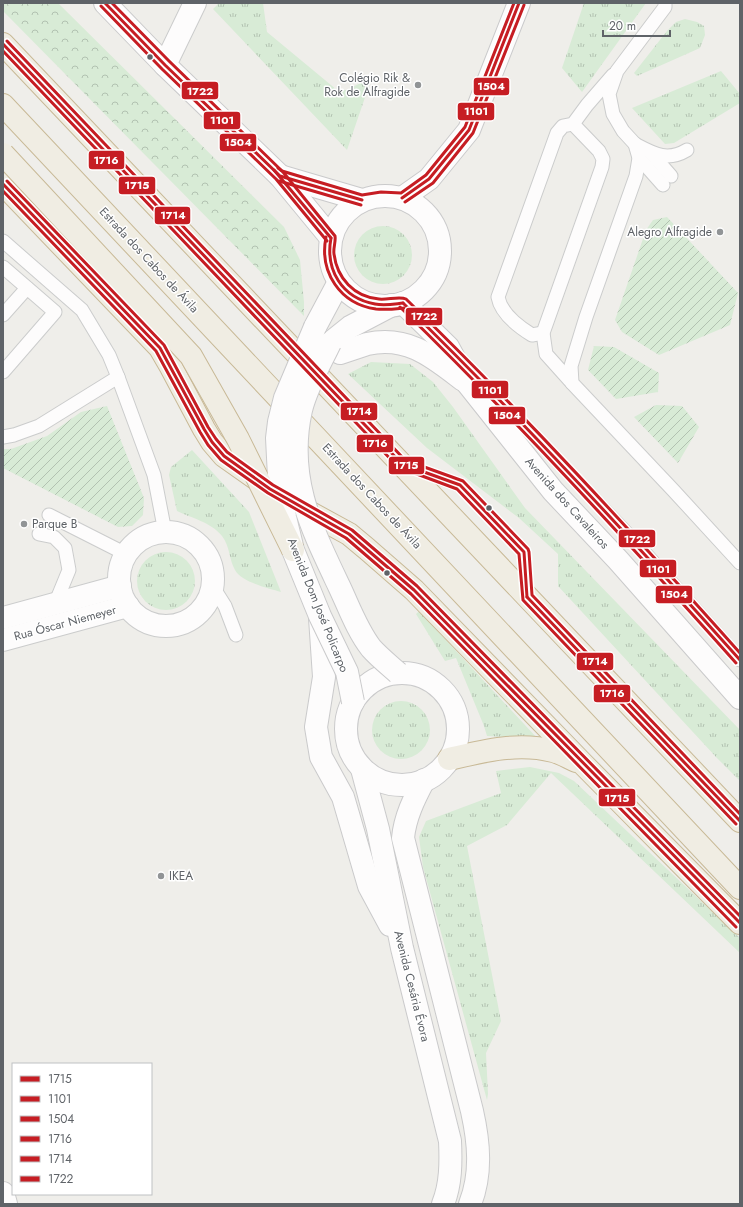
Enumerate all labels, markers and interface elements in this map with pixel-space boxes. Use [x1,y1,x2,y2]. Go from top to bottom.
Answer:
scale bar [603,12,670,38]
text: 20 m [609,17,636,35]
unlabelled marker [145,52,155,62]
place label: Colégio Rik & Rok de Alfragide [324,69,410,101]
line badge: 1504 [473,77,510,96]
text: 1504 [477,78,505,94]
marker: Colégio Rik & Rok de Alfragide [413,80,423,90]
line badge: 1722 [181,81,219,100]
text: 1722 [187,83,213,99]
line badge: 1101 [457,102,495,121]
text: 1101 [464,103,488,119]
line badge: 1101 [203,111,241,130]
text: 1101 [210,112,234,128]
line badge: 1504 [219,133,257,152]
text: 1504 [224,134,252,150]
line badge: 1716 [88,150,125,170]
text: 1716 [93,152,119,168]
line badge: 1715 [118,176,156,195]
text: 1715 [125,177,149,193]
street label: Estrada dos Cabos de Ávila [95,203,203,317]
line badge: 1714 [154,206,191,225]
text: 1714 [160,207,186,223]
place label: Alegro Alfragide [627,223,712,241]
marker: Alegro Alfragide [715,227,725,237]
line badge: 1722 [405,307,443,326]
text: 1722 [411,308,437,324]
line badge: 1101 [471,380,509,399]
text: 1101 [478,382,502,398]
line badge: 1714 [340,402,378,421]
text: 1714 [346,403,372,419]
line badge: 1504 [488,406,526,425]
text: 1504 [493,407,521,423]
line badge: 1716 [356,434,394,453]
text: 1716 [362,435,388,451]
street label: Estrada dos Cabos de Ávila [318,439,426,553]
street label: Avenida dos Cavaleiros [521,453,613,553]
line badge: 1715 [388,456,425,475]
text: 1715 [394,457,418,473]
unlabelled marker [484,503,494,513]
place label: Parque B [32,515,78,533]
marker: Parque B [19,519,29,529]
line badge: 1722 [618,529,656,548]
text: 1722 [624,531,650,547]
street label: Avenida Dom José Policarpo [283,535,353,675]
line badge: 1101 [639,559,677,578]
text: 1101 [646,561,670,577]
unlabelled marker [382,568,392,578]
line badge: 1504 [655,585,693,604]
text: 1504 [660,586,688,602]
street label: Rua Óscar Niemeyer [12,600,119,645]
line badge: 1714 [576,652,614,671]
text: 1714 [582,653,608,669]
line badge: 1716 [593,684,631,703]
text: 1716 [599,685,625,701]
line badge: 1715 [598,788,636,807]
text: 1715 [605,790,629,806]
place label: IKEA [169,867,193,885]
marker: IKEA [156,871,166,881]
street label: Avenida Cesária Évora [389,928,435,1044]
legend [12,1063,152,1195]
text: 1715 [48,1070,72,1088]
text: 1101 [48,1090,71,1108]
text: 1504 [48,1110,74,1128]
text: 1716 [48,1130,72,1148]
text: 1714 [48,1150,72,1168]
text: 1722 [48,1170,74,1188]

